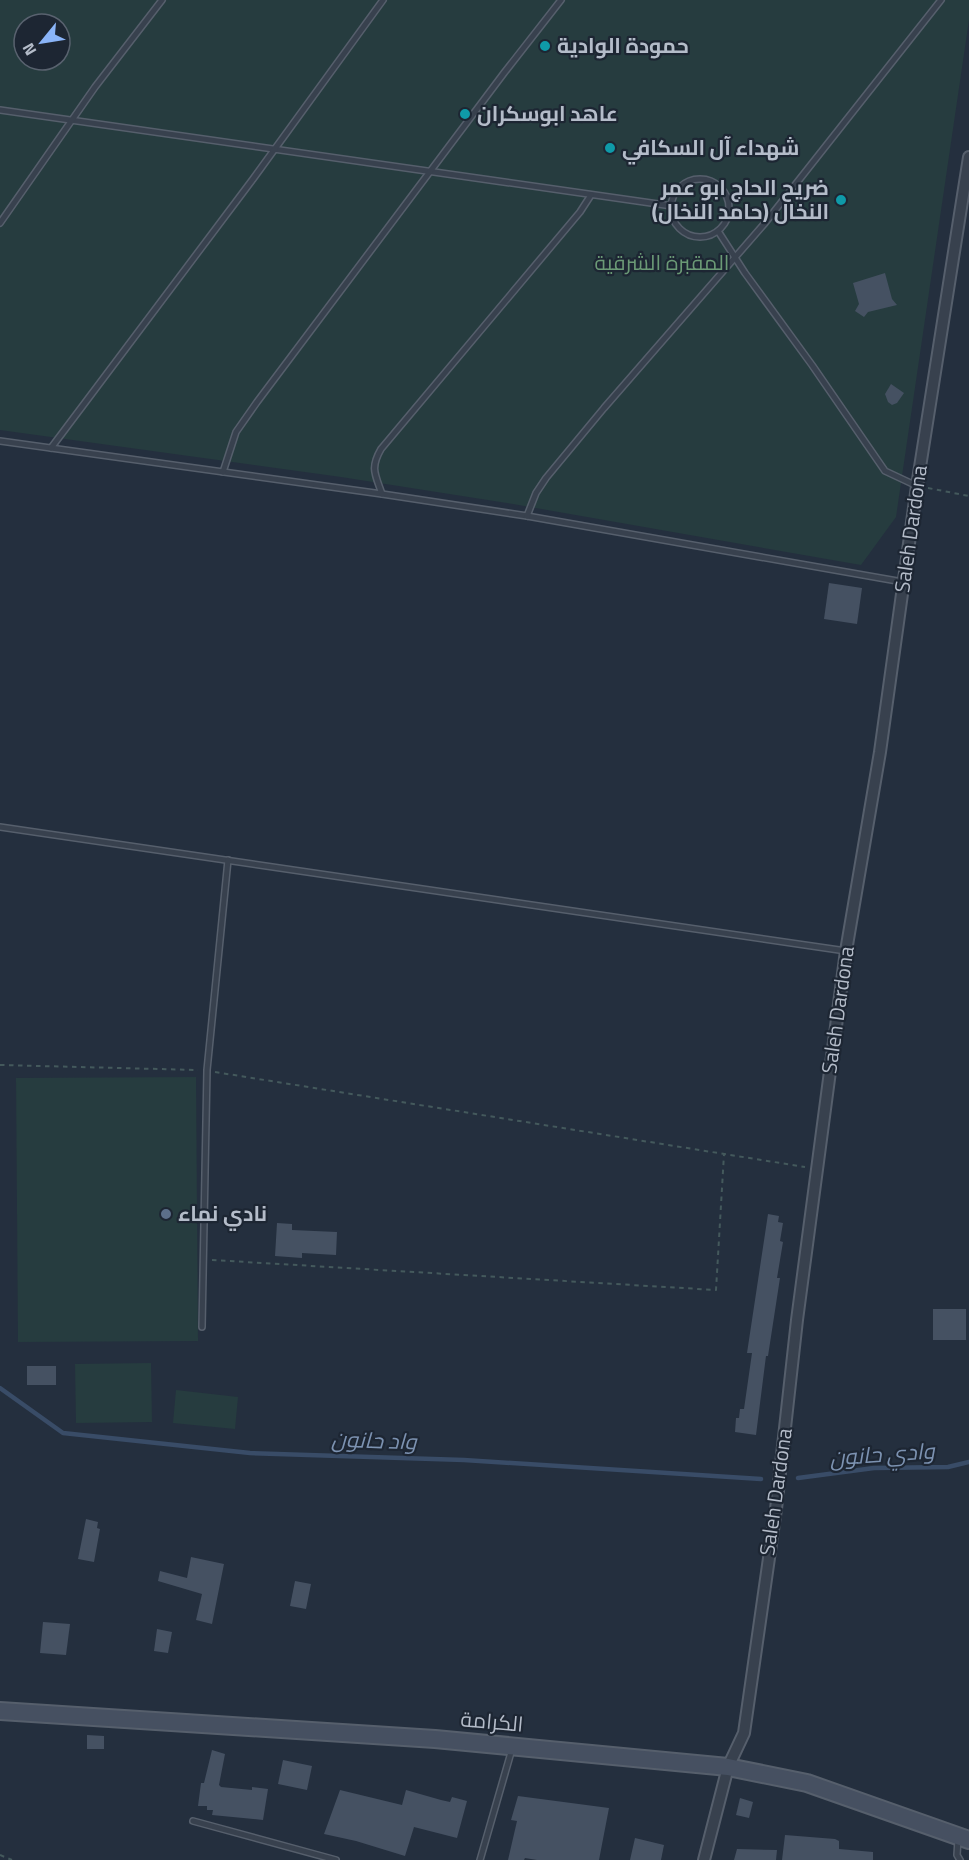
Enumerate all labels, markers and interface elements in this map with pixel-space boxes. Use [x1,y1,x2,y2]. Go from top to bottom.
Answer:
north arrow [12,12,72,72]
place label: حمودة الوادية [557,29,689,61]
text: N [16,39,42,60]
marker: حمودة الوادية [538,39,552,53]
place label: عاهد ابوسكران [477,97,618,129]
marker: عاهد ابوسكران [458,107,472,121]
place label: شهداء آل السكافي [622,131,799,165]
marker: شهداء آل السكافي [603,141,617,155]
place label: ضريح الحاج ابو عمر النخال (حامد النخال) [652,171,829,227]
marker: ضريح الحاج ابو عمر النخال (حامد النخال) [834,193,848,207]
park label: المقبرة الشرقية [595,246,729,278]
street label: Saleh Dardona [885,463,935,595]
street label: Saleh Dardona [812,944,862,1076]
place label: نادي نماء [178,1197,267,1231]
marker: نادي نماء [159,1207,173,1221]
water label: واد حانون [331,1422,419,1459]
street label: Saleh Dardona [750,1426,800,1558]
water label: وادي حانون [828,1433,938,1476]
street label: الكرامة [459,1702,525,1740]

